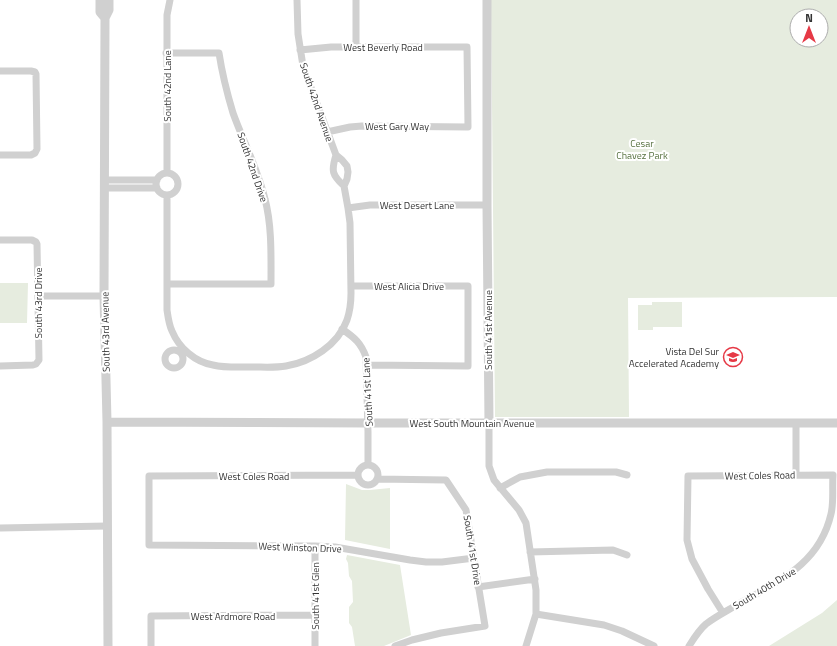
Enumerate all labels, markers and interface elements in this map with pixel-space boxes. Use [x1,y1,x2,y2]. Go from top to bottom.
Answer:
north arrow [789,8,829,48]
text: N [805,10,813,26]
street label: West Beverly Road [343,40,423,55]
street label: South 42nd Lane [160,50,175,122]
street label: South 42nd Avenue [296,61,337,144]
street label: West Gary Way [365,119,429,134]
street label: South 42nd Drive [234,130,272,204]
park label: Cesar Chavez Park [616,136,668,163]
street label: West Desert Lane [380,198,454,213]
street label: South 43rd Drive [31,268,46,338]
street label: West Alicia Drive [374,279,444,294]
street label: South 41st Avenue [481,290,496,370]
street label: South 43rd Avenue [97,292,114,372]
place label: Vista Del Sur Accelerated Academy [629,344,720,371]
school or university icon: Vista Del Sur Accelerated Academy [722,346,744,368]
street label: South 41st Lane [358,357,377,427]
street label: West South Mountain Avenue [410,416,535,431]
street label: West Coles Road [725,467,795,484]
street label: West Coles Road [219,469,289,484]
street label: South 41st Drive [460,514,485,586]
street label: West Winston Drive [258,539,342,556]
street label: South 41st Glen [308,562,323,630]
street label: South 40th Drive [730,564,799,613]
street label: West Ardmore Road [191,609,275,624]

